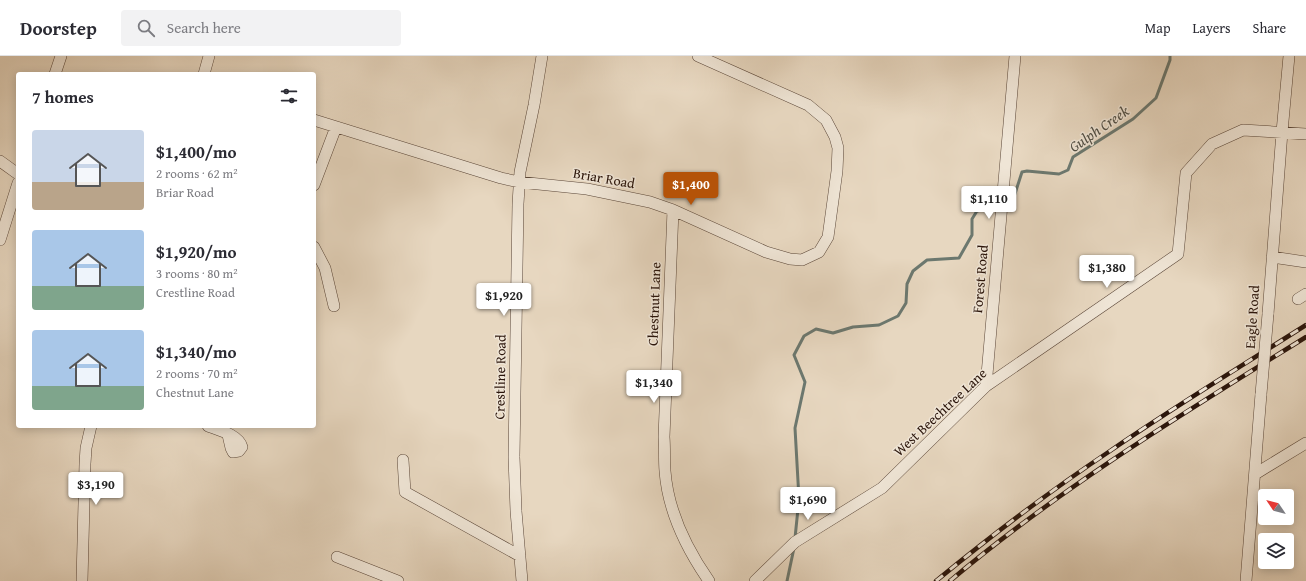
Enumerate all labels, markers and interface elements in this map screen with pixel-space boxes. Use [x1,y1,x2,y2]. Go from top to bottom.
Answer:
search box [121,10,401,46]
text: Doorstep [20,14,97,42]
icon: search [135,17,157,39]
text: Search here [167,17,241,38]
text: Map [1145,18,1171,38]
text: Layers [1193,18,1231,38]
text: Share [1253,18,1286,38]
text: 7 homes [32,84,94,109]
icon: filters [278,85,300,107]
water label: Gulph Creek [1065,100,1133,157]
text: $1,400/mo [156,139,237,164]
icon: home [64,146,112,194]
street label: Briar Road [572,163,637,193]
text: 2 rooms · 62 m² [156,164,238,183]
pin: $1,400 [658,172,724,206]
text: $1,400 [672,175,710,194]
text: Briar Road [156,183,214,202]
pin: $1,110 [956,186,1022,220]
text: $1,110 [970,189,1008,208]
text: $1,920/mo [156,239,237,264]
street label: Forest Road [967,244,993,314]
icon: home [64,246,112,294]
pin: $1,380 [1074,255,1140,289]
text: $1,380 [1088,258,1126,277]
street label: Chestnut Lane [643,261,665,346]
text: 3 rooms · 80 m² [156,264,238,283]
text: Crestline Road [156,283,235,302]
pin: $1,920 [471,283,537,317]
street label: Eagle Road [1240,284,1264,349]
text: $1,920 [485,286,523,305]
street label: Crestline Road [489,334,511,420]
text: $1,340/mo [156,339,237,364]
icon: home [64,346,112,394]
street label: West Beechtree Lane [889,363,991,461]
text: 2 rooms · 70 m² [156,364,238,383]
pin: $1,340 [621,370,687,404]
text: $1,340 [635,373,673,392]
text: Chestnut Lane [156,383,234,402]
pin: $3,190 [63,472,129,506]
text: $3,190 [77,475,115,494]
pin: $1,690 [775,487,841,521]
north arrow [1258,489,1294,525]
map controls [1258,489,1294,569]
text: $1,690 [789,490,827,509]
button: layers [1258,533,1294,569]

